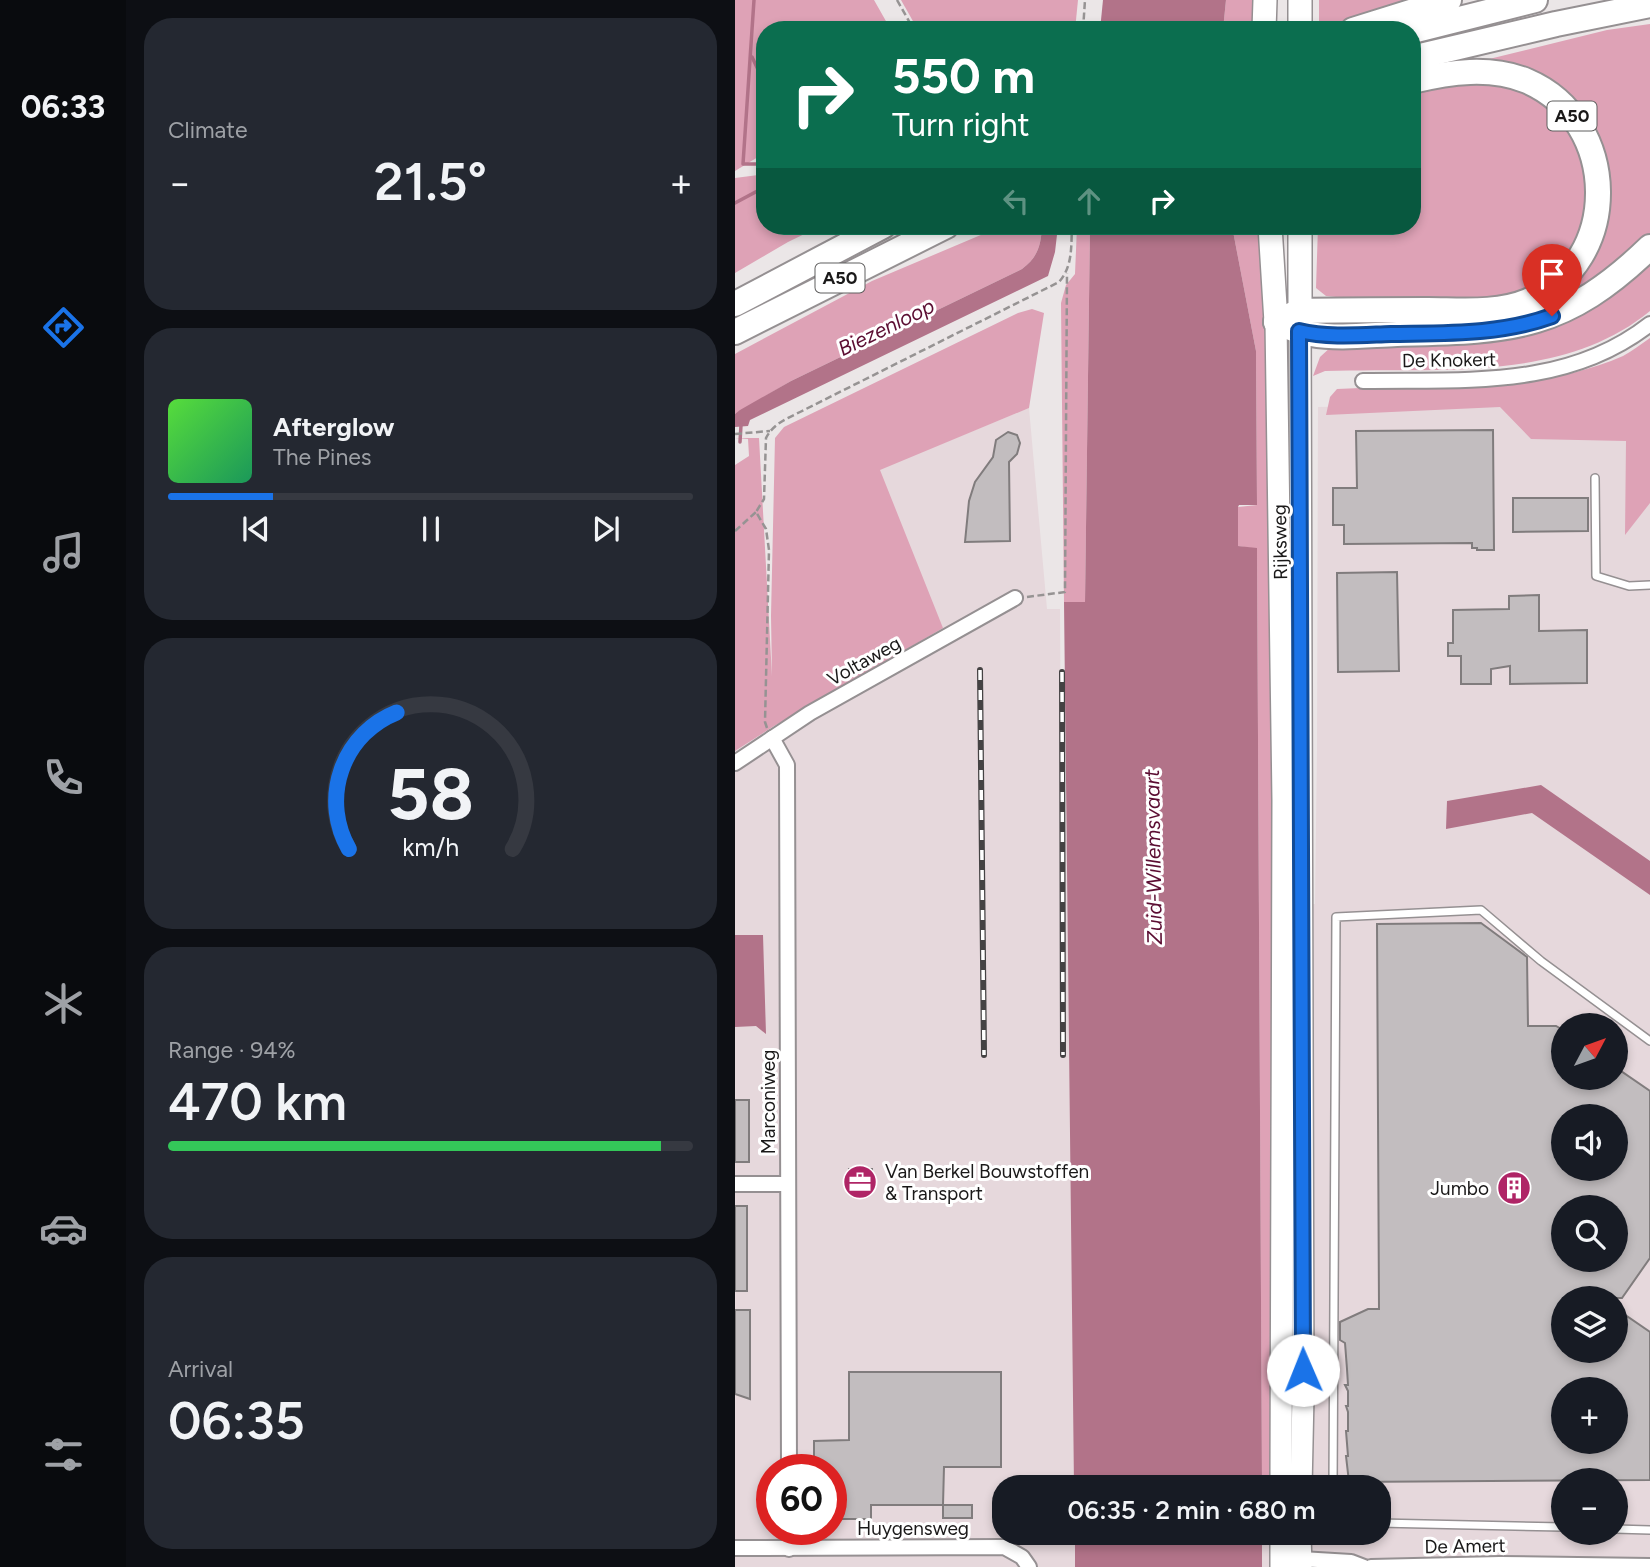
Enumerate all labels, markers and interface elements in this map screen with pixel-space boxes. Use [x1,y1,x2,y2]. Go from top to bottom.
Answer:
text: 550 m [892,46,1035,105]
icon: right [777,49,868,140]
text: 06:33 [21,88,105,126]
road number: A50 [1547,102,1597,131]
text: Turn right [892,106,1030,144]
text: Climate [168,116,247,144]
text: 21.5° [374,151,487,213]
text: − [168,160,192,206]
text: + [669,160,693,206]
icon: left [997,182,1035,220]
icon: ahead [1070,182,1108,220]
icon: right [1143,182,1181,220]
pin [1522,244,1582,316]
icon: arrive [1533,255,1571,293]
road number: A50 [815,264,865,292]
water label: Biezenloop [834,293,938,361]
icon: directions [39,303,88,352]
street label: De Knokert [1402,348,1496,372]
text: Afterglow [273,411,395,443]
text: The Pines [273,443,372,471]
street label: Rijksweg [1268,504,1292,580]
icon: previous [237,510,275,548]
icon: pause [412,510,450,548]
icon: next [587,510,625,548]
icon: music [39,528,88,577]
street label: Voltaweg [823,631,905,691]
text: 58 [387,751,474,838]
icon: phone [39,753,88,802]
water label: Zuid-Willemsvaart [1139,768,1167,945]
text: km/h [402,832,459,862]
icon: climate [39,979,88,1028]
north arrow [1551,1013,1627,1090]
map controls [1551,1013,1628,1545]
text: Range · 94% [168,1036,296,1064]
street label: Marconiweg [757,1050,780,1154]
text: 470 km [168,1071,347,1133]
button: sound [1551,1104,1628,1181]
place label: Van Berkel Bouwstoffen & Transport [885,1160,1089,1205]
office icon: Van Berkel Bouwstoffen & Transport [841,1163,879,1201]
building icon: Jumbo [1495,1169,1533,1207]
place label: Jumbo [1430,1177,1489,1200]
button: search [1551,1195,1628,1272]
icon: car [39,1204,88,1253]
button: layers [1551,1286,1628,1363]
position arrow [1266,1333,1340,1407]
text: Arrival [168,1355,233,1383]
button: + [1551,1377,1628,1454]
text: 06:35 [168,1390,305,1452]
icon: filters [39,1430,88,1479]
speed limit sign: 60 [756,1454,847,1545]
button: − [1551,1468,1628,1545]
text: 06:35 · 2 min · 680 m [1068,1494,1315,1526]
street label: Huygensweg [857,1517,969,1540]
street label: De Amert [1424,1534,1506,1558]

